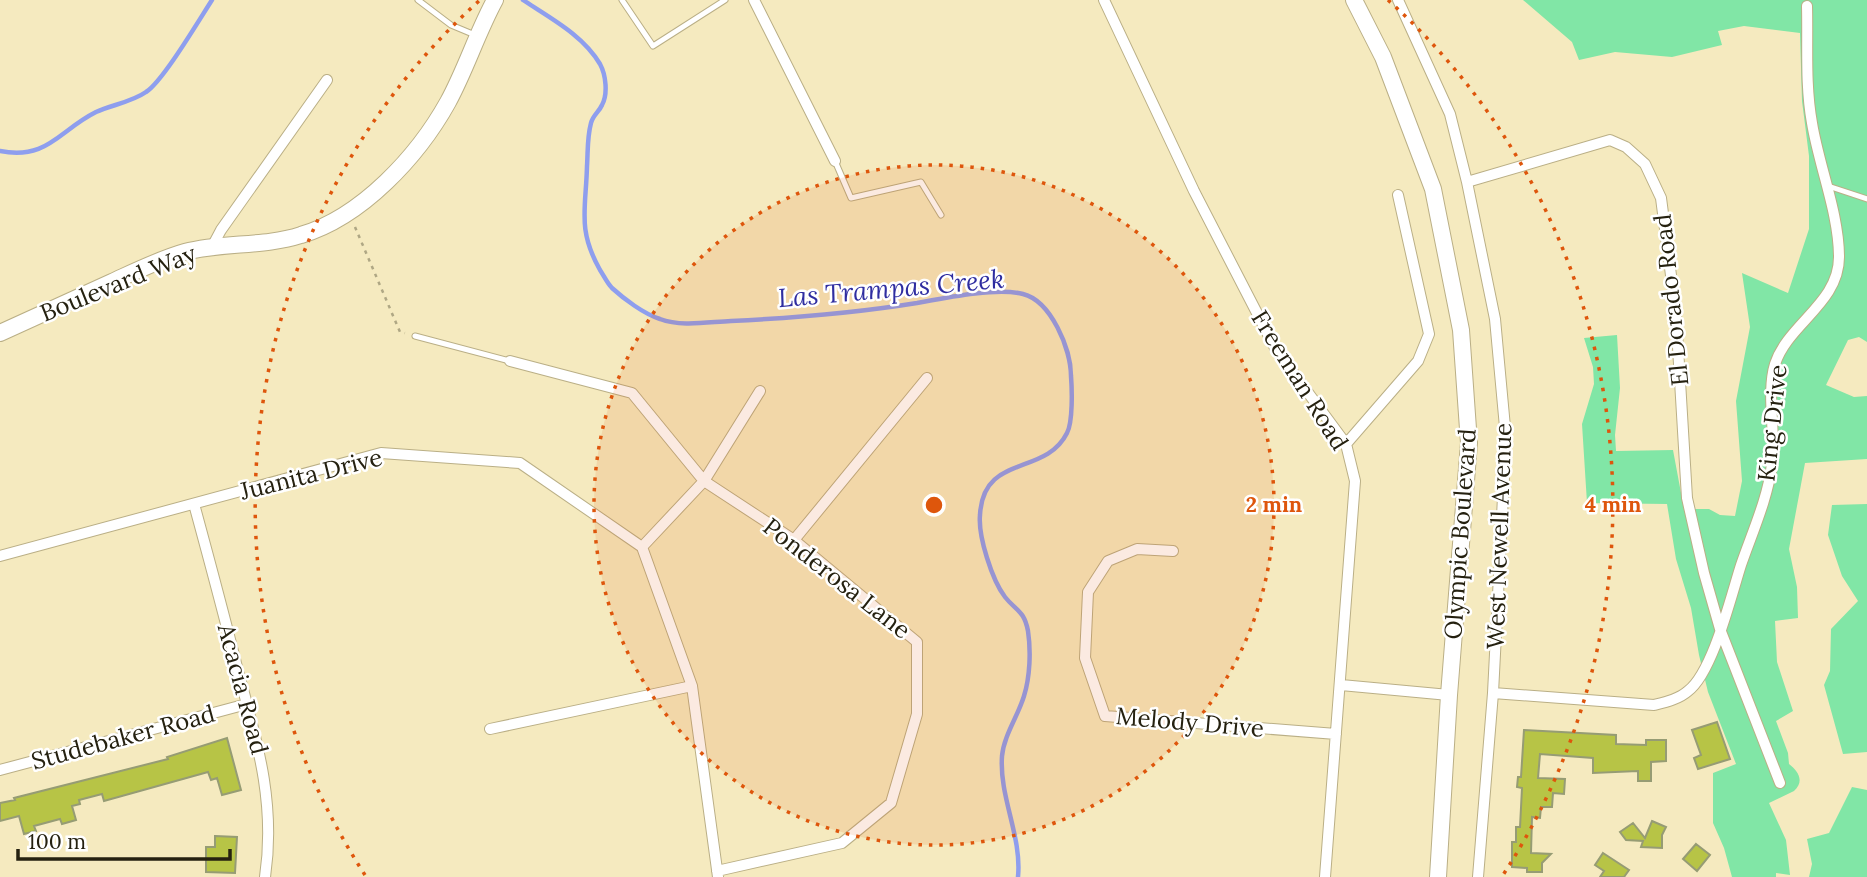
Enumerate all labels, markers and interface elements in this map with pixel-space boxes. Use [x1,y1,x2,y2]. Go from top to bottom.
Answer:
street label: El Dorado Road [1647,213,1695,387]
street label: Boulevard Way [35,237,201,328]
water label: Las Trampas Creek [777,262,1005,314]
street label: Freeman Road [1245,304,1355,456]
street label: King Drive [1750,363,1794,483]
street label: West Newell Avenue [1480,422,1518,650]
street label: Olympic Boulevard [1437,428,1483,640]
street label: Juanita Drive [236,441,385,507]
text: 2 min [1246,491,1302,518]
text: 4 min [1585,491,1641,518]
centre of rings [922,493,946,517]
street label: Ponderosa Lane [757,511,917,645]
street label: Acacia Road [210,619,275,758]
street label: Studebaker Road [28,698,218,776]
street label: Melody Drive [1115,700,1265,744]
scale bar [18,818,229,862]
text: 100 m [28,828,86,855]

